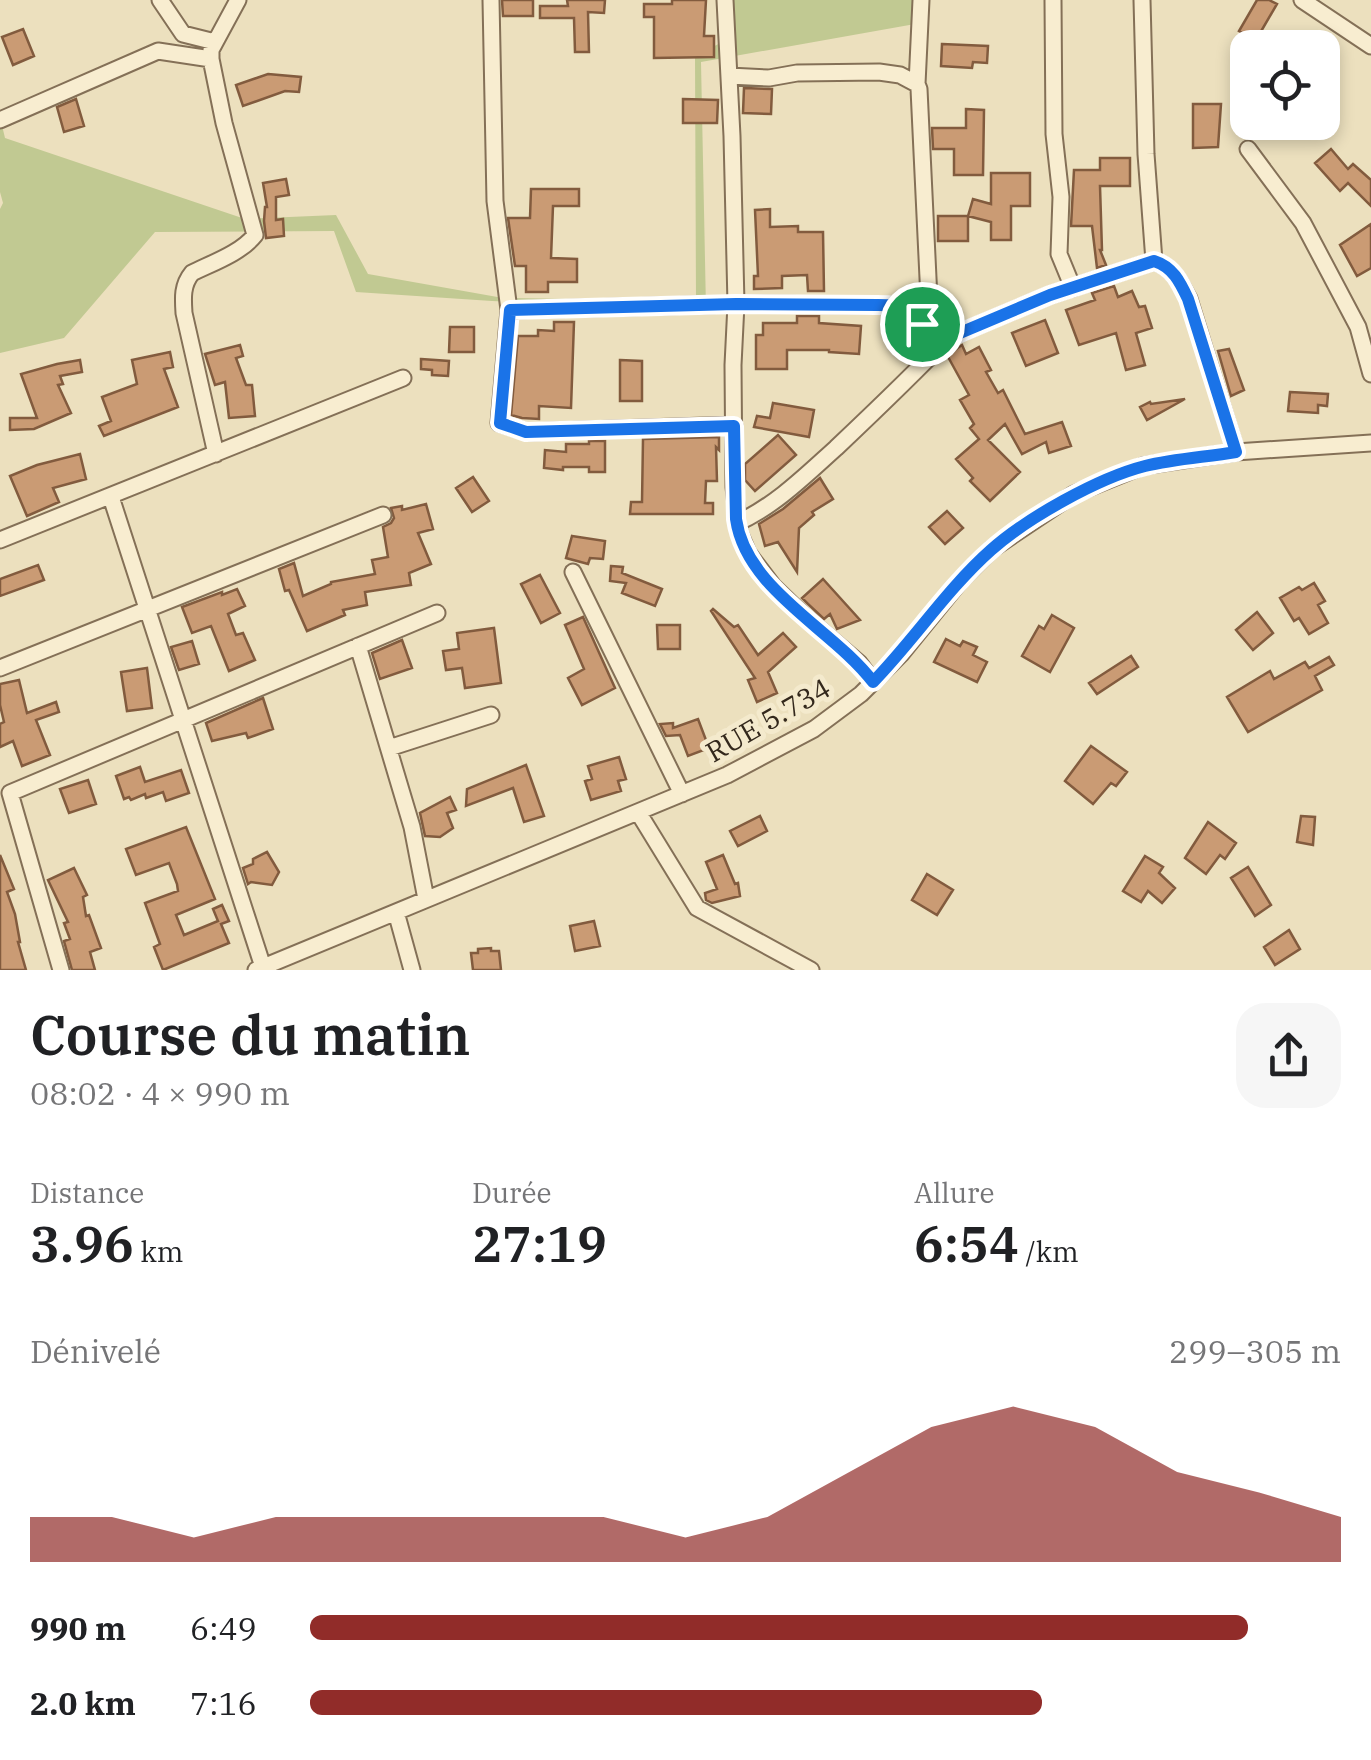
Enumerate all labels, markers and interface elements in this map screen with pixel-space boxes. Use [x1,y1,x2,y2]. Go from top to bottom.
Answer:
map controls [1230,30,1340,140]
button: locate [1230,30,1340,140]
pin [880,282,965,367]
icon: arrive [895,297,950,352]
street label: RUE 5.734 [699,669,837,770]
text: Course du matin [30,999,471,1070]
button: share [1236,1003,1341,1108]
text: 08:02 · 4 × 990 m [30,1072,290,1114]
text: Distance [30,1174,144,1211]
text: Durée [472,1174,552,1211]
text: Allure [914,1174,994,1211]
text: 3.96 [30,1211,134,1276]
text: 27:19 [472,1211,607,1276]
text: 6:54 [914,1211,1019,1276]
text: km [134,1233,183,1270]
text: /km [1019,1233,1079,1270]
text: Dénivelé [30,1330,161,1372]
text: 299–305 m [1169,1330,1341,1372]
text: 990 m [30,1607,126,1649]
text: 6:49 [190,1607,257,1649]
text: 2.0 km [30,1682,136,1724]
text: 7:16 [190,1682,257,1724]

